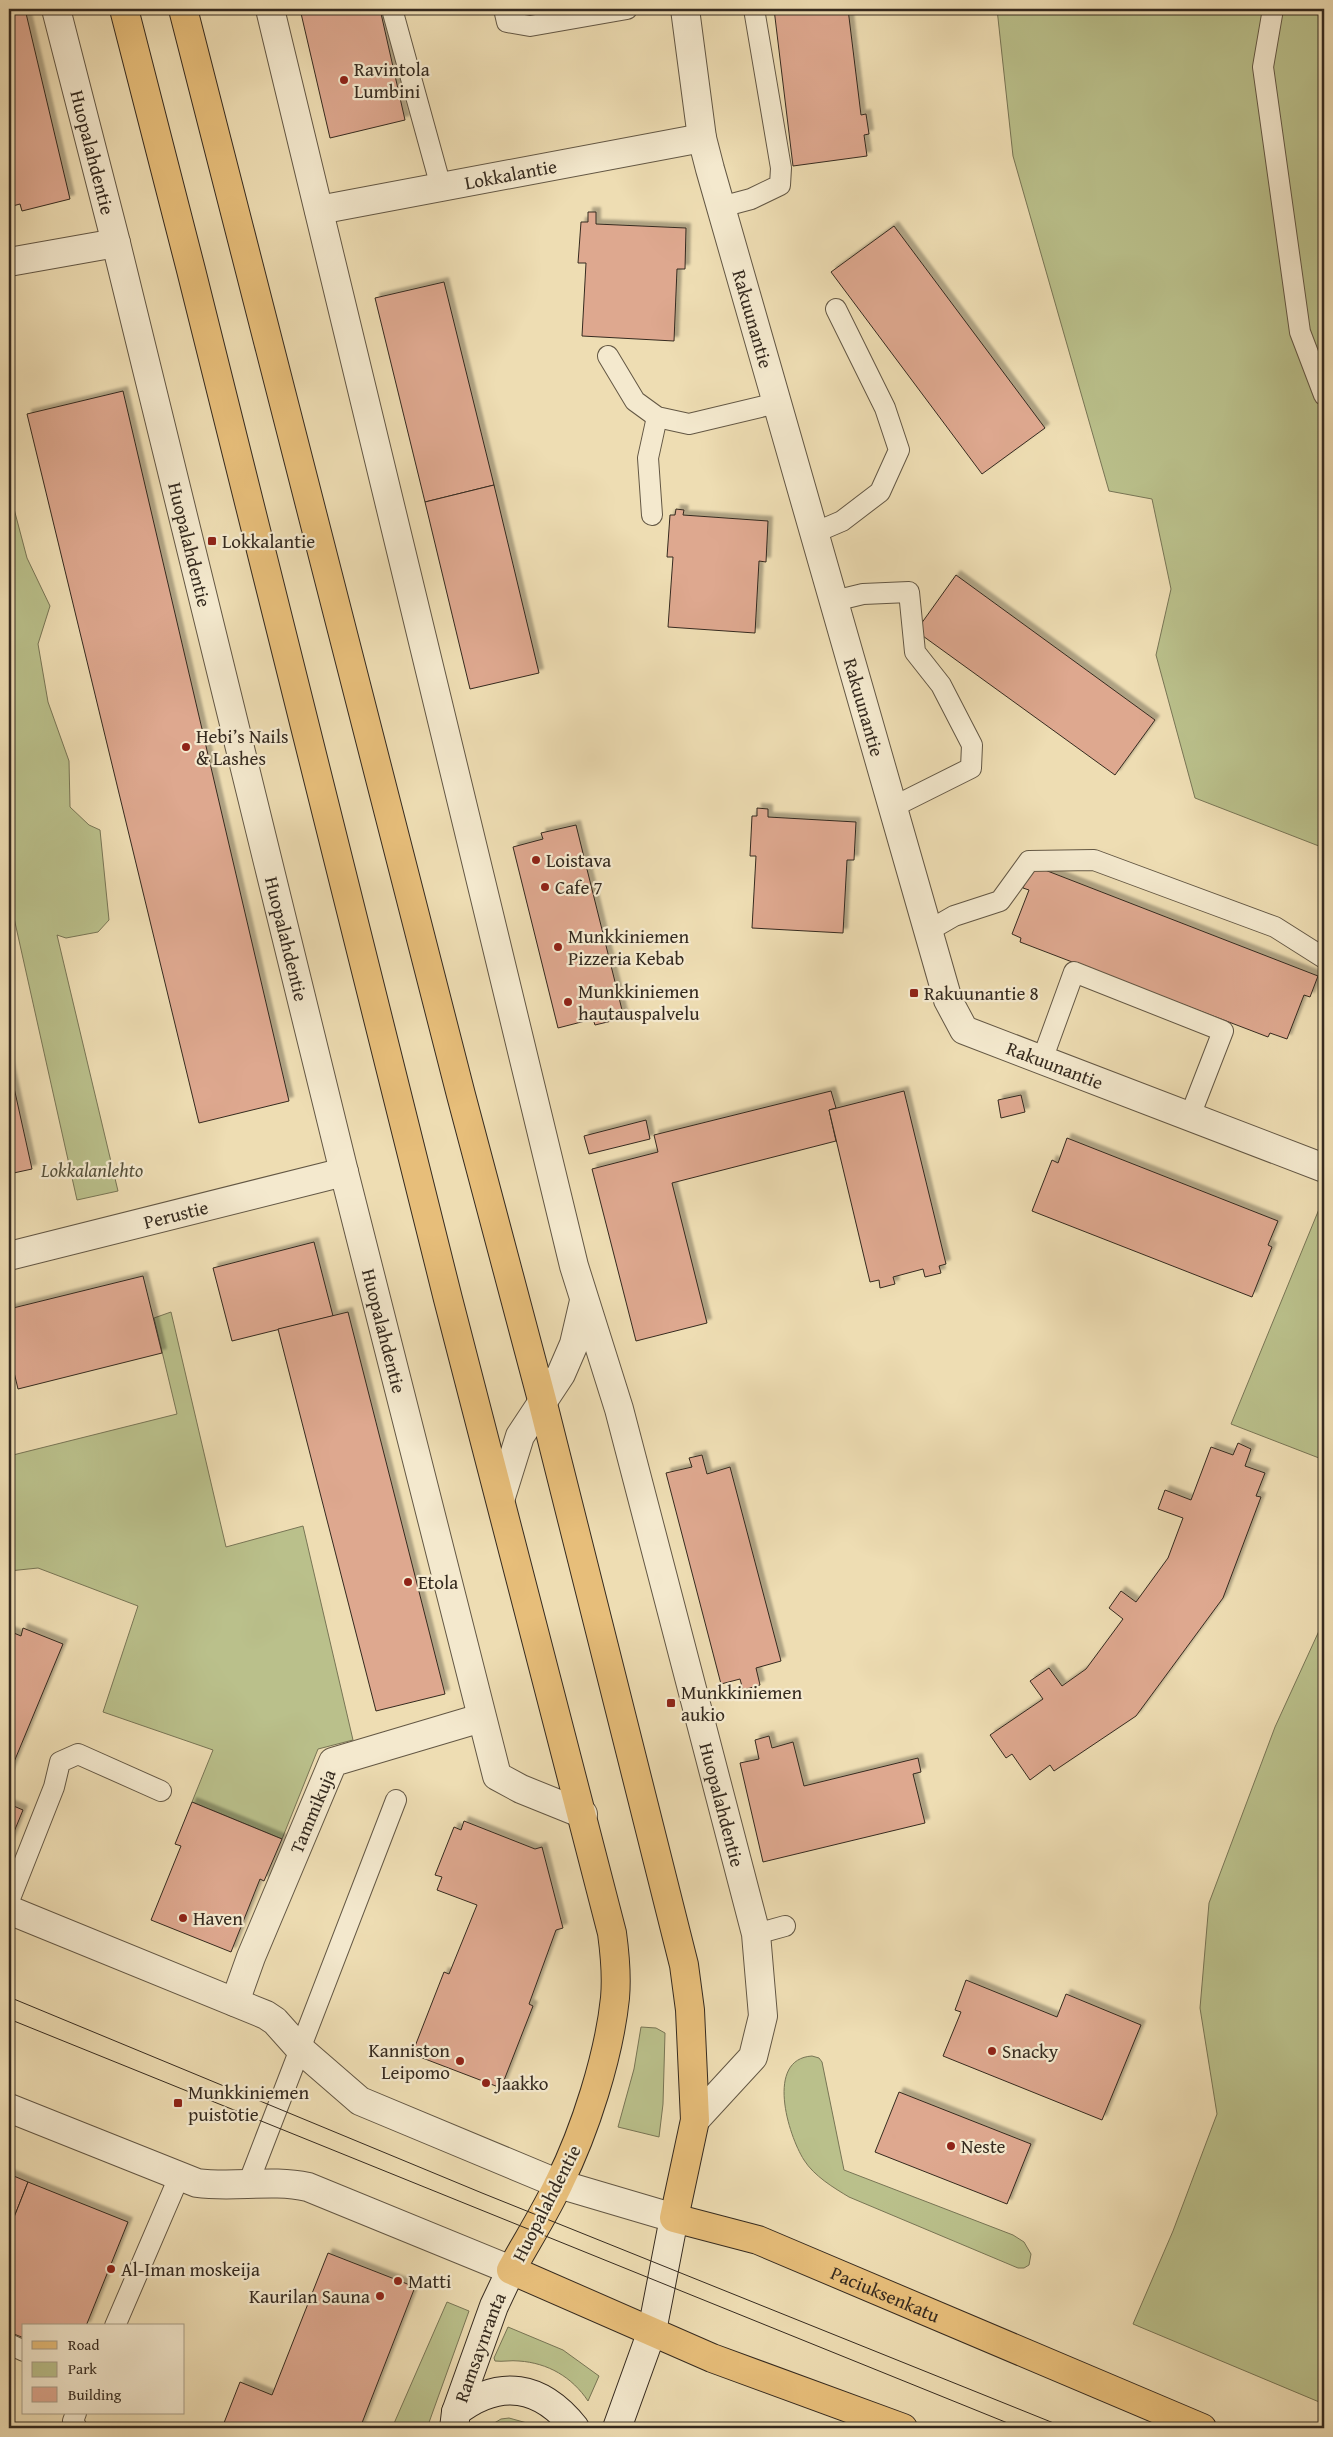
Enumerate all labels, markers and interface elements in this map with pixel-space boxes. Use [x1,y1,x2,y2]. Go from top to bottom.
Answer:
place label: Ravintola Lumbini [354,55,430,105]
marker: Ravintola Lumbini [338,74,350,86]
street label: Huopalahdentie [63,87,122,218]
street label: Lokkalantie [462,152,559,196]
street label: Rakuunantie [725,266,780,372]
street label: Huopalahdentie [161,479,219,610]
place label: Lokkalantie [222,527,315,555]
marker: Lokkalantie [206,535,218,547]
street label: Rakuunantie [837,655,892,760]
place label: Hebi’s Nails & Lashes [196,722,289,772]
marker: Hebi’s Nails & Lashes [180,741,192,753]
place label: Loistava [546,846,611,874]
marker: Loistava [530,854,542,866]
place label: Cafe 7 [555,873,603,901]
street label: Huopalahdentie [258,874,316,1004]
marker: Cafe 7 [539,881,551,893]
place label: Munkkiniemen Pizzeria Kebab [568,922,690,972]
marker: Munkkiniemen Pizzeria Kebab [552,941,564,953]
place label: Munkkiniemen hautauspalvelu [578,977,700,1027]
place label: Rakuunantie 8 [924,979,1039,1007]
marker: Rakuunantie 8 [908,987,920,999]
marker: Munkkiniemen hautauspalvelu [562,996,574,1008]
street label: Rakuunantie [1003,1034,1107,1096]
park label: Lokkalanlehto [40,1156,143,1184]
street label: Perustie [141,1193,211,1236]
street label: Huopalahdentie [355,1266,413,1396]
place label: Etola [418,1568,458,1596]
marker: Etola [402,1576,414,1588]
place label: Munkkiniemen aukio [681,1678,803,1728]
marker: Munkkiniemen aukio [665,1697,677,1709]
street label: Huopalahdentie [693,1739,752,1870]
street label: Tammikuja [282,1765,343,1858]
place label: Haven [193,1904,243,1932]
marker: Haven [177,1912,189,1924]
place label: Kanniston Leipomo [368,2036,450,2086]
place label: Snacky [1002,2037,1059,2065]
marker: Snacky [986,2045,998,2057]
marker: Kanniston Leipomo [454,2055,466,2067]
place label: Jaakko [494,2069,549,2097]
marker: Jaakko [480,2077,492,2089]
place label: Munkkiniemen puistotie [188,2078,310,2128]
marker: Munkkiniemen puistotie [172,2097,184,2109]
place label: Neste [961,2132,1006,2160]
street label: Huopalahdentie [505,2140,587,2266]
marker: Neste [945,2140,957,2152]
place label: Al-Iman moskeija [121,2255,260,2283]
street label: Paciuksenkatu [827,2258,945,2330]
marker: Al-Iman moskeija [105,2263,117,2275]
place label: Matti [408,2267,451,2295]
marker: Matti [392,2275,404,2287]
place label: Kaurilan Sauna [249,2282,370,2310]
street label: Ramsaynranta [447,2287,513,2406]
marker: Kaurilan Sauna [374,2290,386,2302]
legend [22,2324,185,2414]
text: Road [68,2334,99,2355]
text: Park [68,2358,97,2379]
text: Building [68,2384,122,2405]

